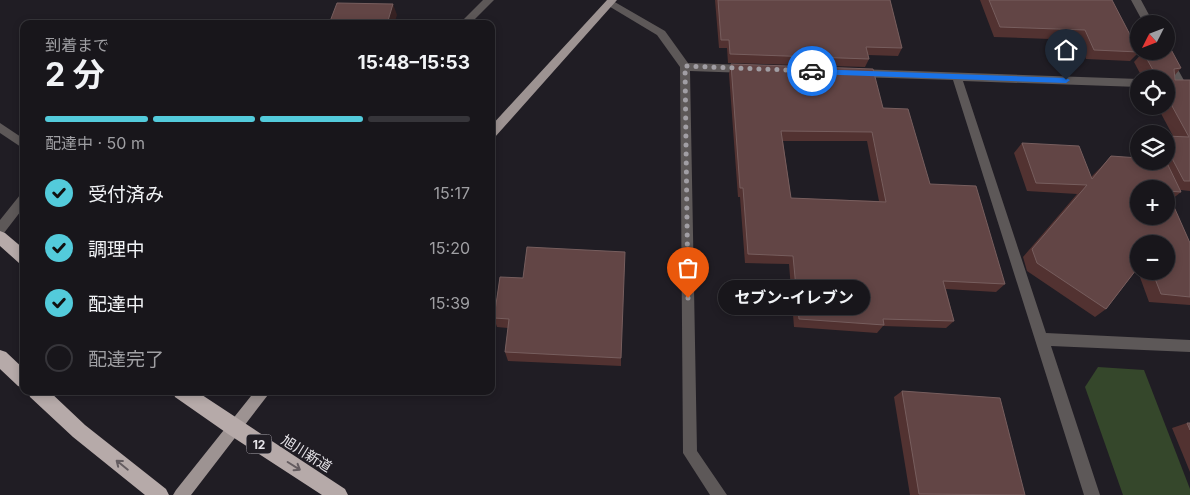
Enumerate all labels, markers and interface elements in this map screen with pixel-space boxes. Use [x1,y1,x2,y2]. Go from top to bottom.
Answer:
north arrow [1130,15,1175,60]
map controls [1130,15,1175,280]
pin [1045,29,1087,80]
text: 到着まで [45,35,109,55]
icon: home [1052,36,1080,64]
courier [787,46,837,96]
text: 15:48–15:53 [358,51,470,74]
text: 2 分 [45,55,105,94]
icon: car [798,57,826,85]
button: locate [1130,70,1175,115]
button: layers [1130,125,1175,170]
text: 配達中 · 50 m [45,133,145,153]
icon: check [45,179,73,207]
button: + [1130,180,1175,225]
text: 受付済み [88,183,164,206]
text: 15:17 [434,183,470,203]
icon: check [45,234,73,262]
button: − [1130,235,1175,280]
text: 調理中 [88,238,145,261]
text: 15:20 [429,238,470,258]
pin [667,247,709,298]
icon: bag [674,254,702,282]
callout: セブン-イレブン [718,280,870,316]
text: セブン-イレブン [734,287,854,307]
icon: check [45,289,73,317]
text: 配達中 [88,293,145,316]
text: 15:39 [429,293,470,313]
text: 配達完了 [88,348,164,371]
street label: 旭川新道 [279,431,335,475]
road number: 12 [246,434,272,454]
one-way arrow [115,459,128,470]
one-way arrow [287,462,301,472]

